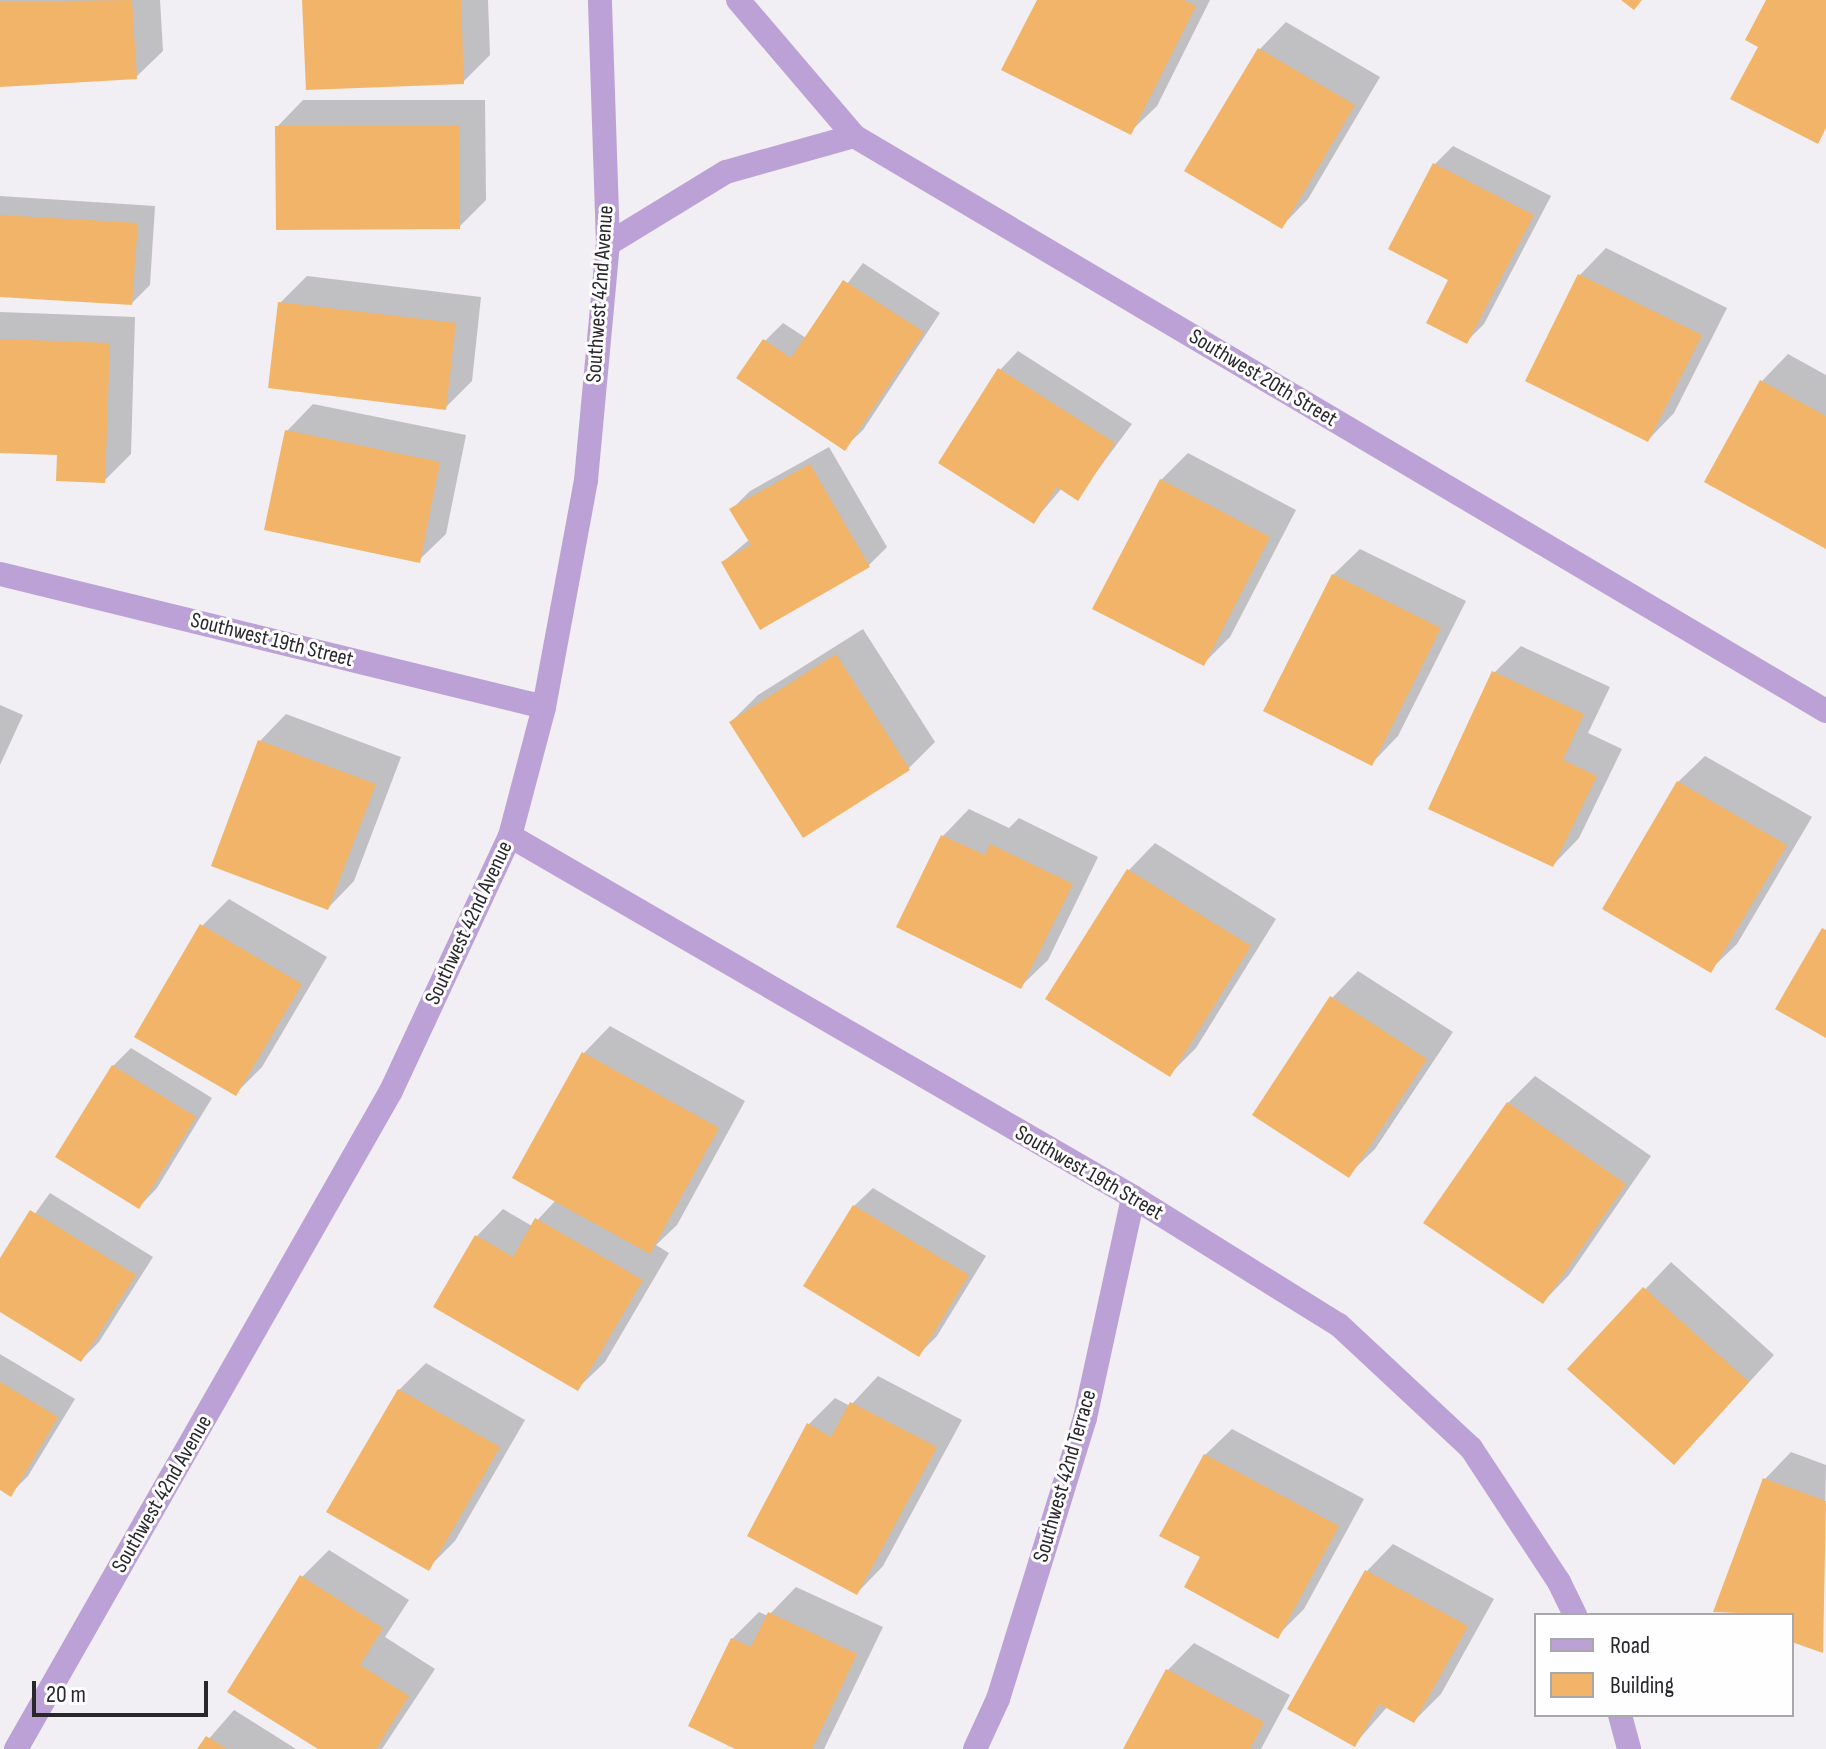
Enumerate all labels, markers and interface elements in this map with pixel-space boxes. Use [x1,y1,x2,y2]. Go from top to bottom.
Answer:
street label: Southwest 42nd Avenue [581,205,619,383]
street label: Southwest 20th Street [1184,323,1342,433]
street label: Southwest 19th Street [188,607,356,673]
street label: Southwest 42nd Avenue [420,837,518,1009]
street label: Southwest 19th Street [1010,1120,1168,1226]
street label: Southwest 42nd Terrace [1028,1387,1102,1565]
street label: Southwest 42nd Avenue [106,1411,218,1577]
legend [1534,1613,1794,1717]
text: Road [1610,1631,1650,1660]
scale bar [36,1665,212,1715]
text: Building [1610,1671,1674,1700]
text: 20 m [46,1680,86,1709]

